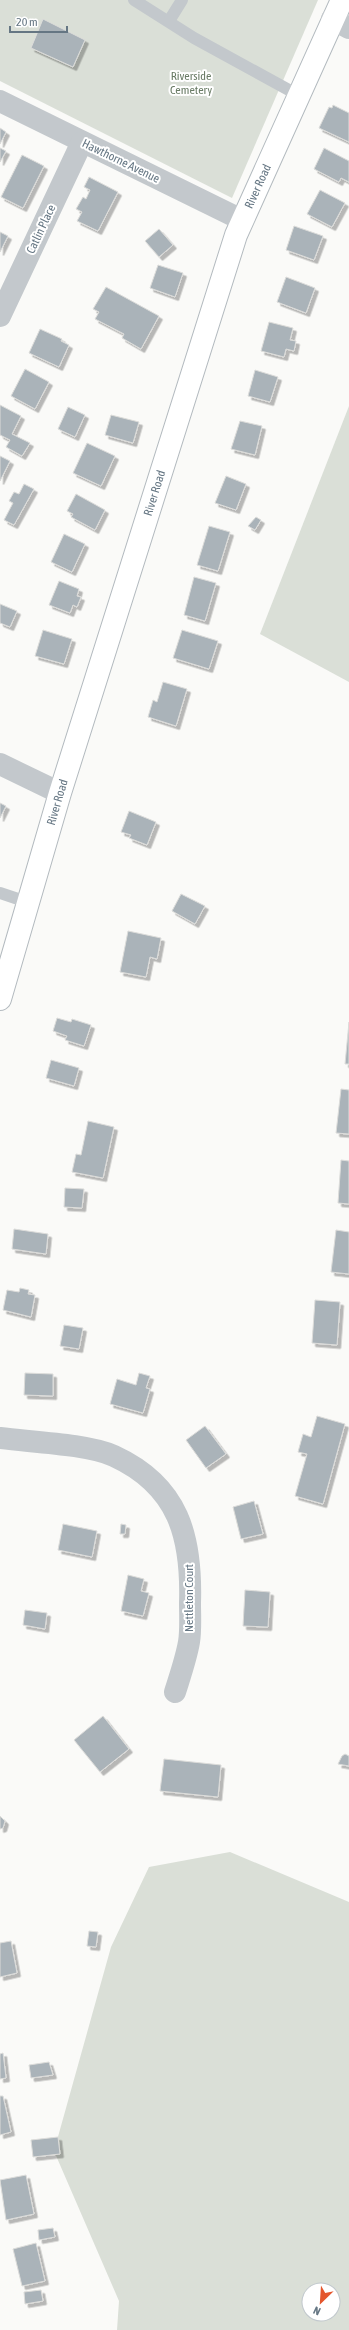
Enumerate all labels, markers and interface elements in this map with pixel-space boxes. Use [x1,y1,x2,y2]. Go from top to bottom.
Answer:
scale bar [10,8,67,34]
text: 20 m [16,15,38,29]
park label: Riverside Cemetery [170,69,212,97]
street label: Hawthorne Avenue [80,136,162,186]
street label: River Road [242,162,274,211]
street label: Catlin Place [24,202,58,256]
street label: River Road [141,469,168,518]
street label: River Road [44,777,71,827]
street label: Nettleton Court [182,1563,196,1632]
north arrow [301,2282,341,2322]
text: N [311,2304,322,2318]

